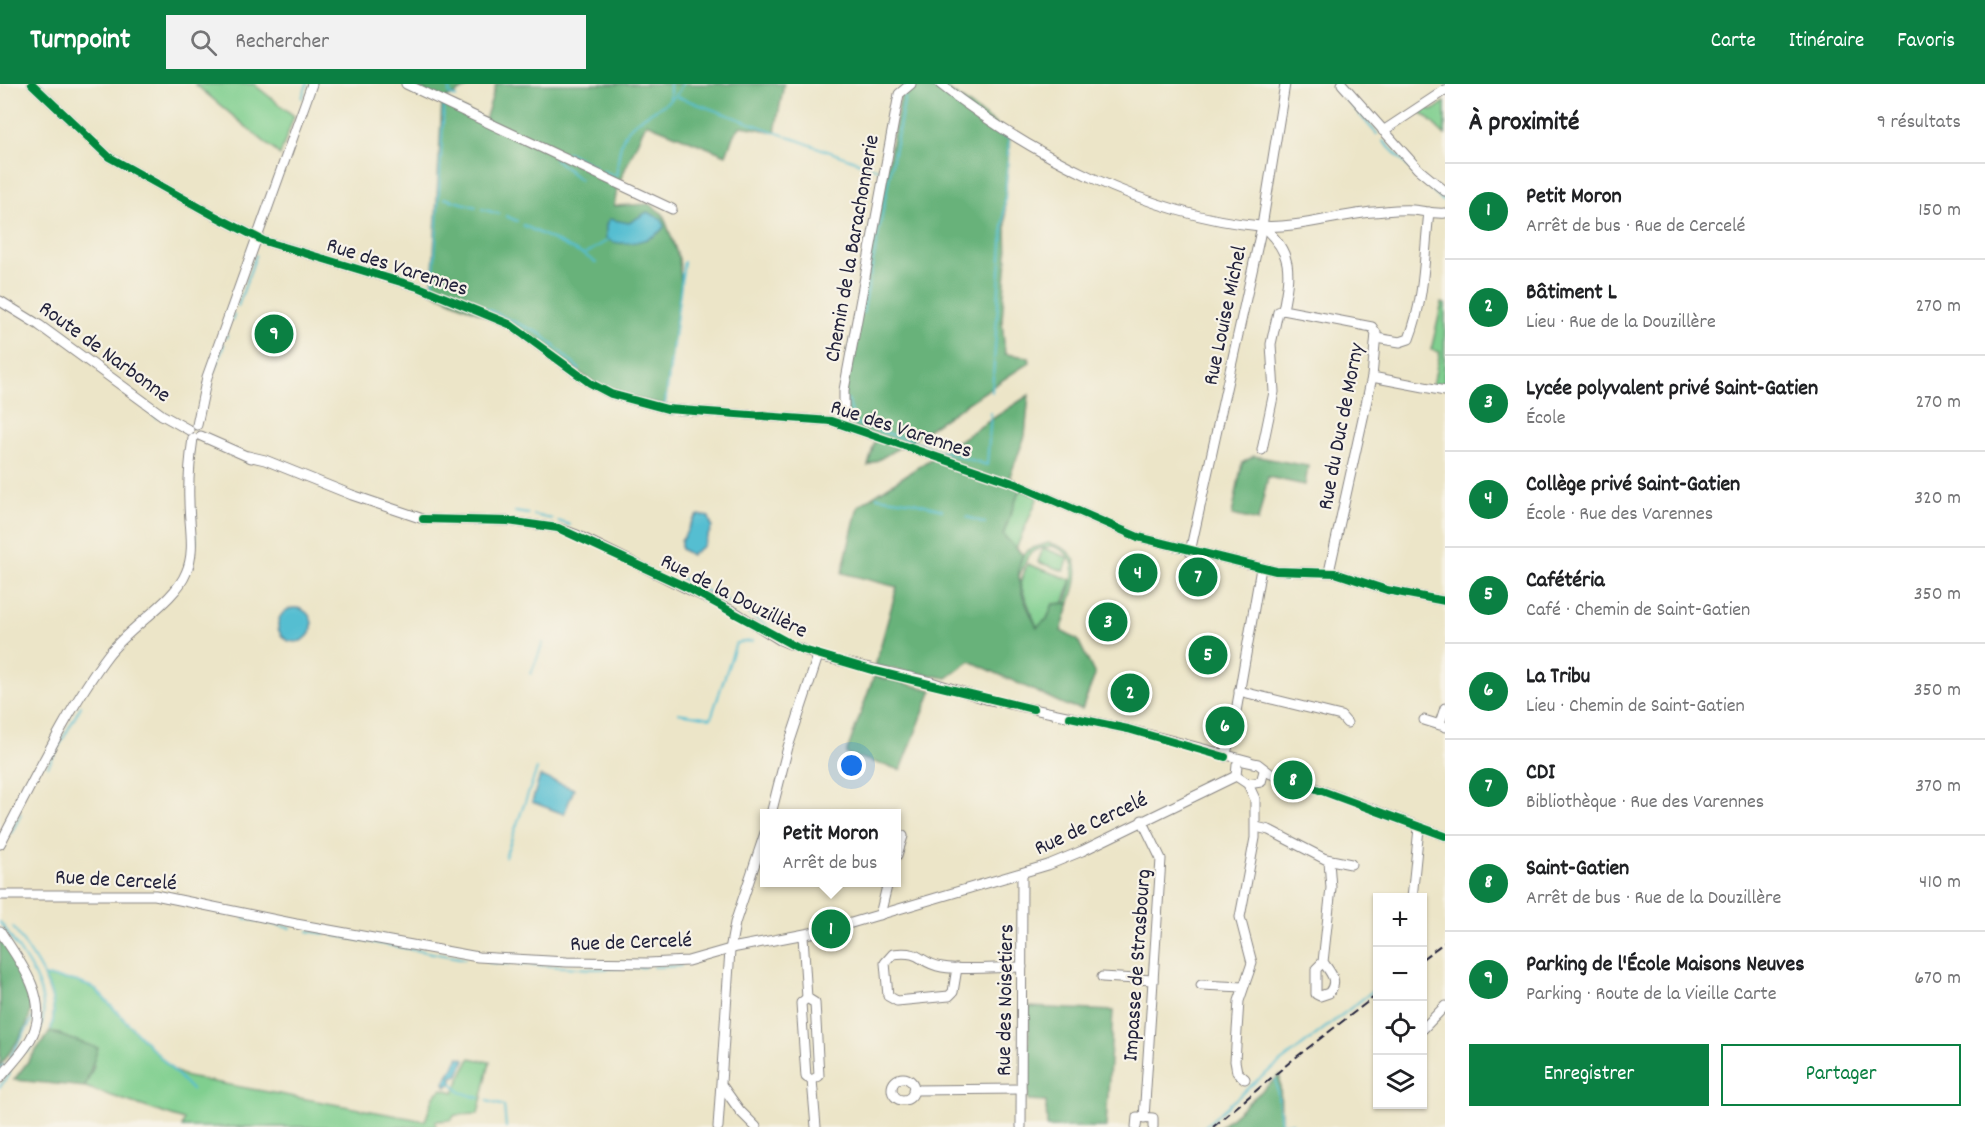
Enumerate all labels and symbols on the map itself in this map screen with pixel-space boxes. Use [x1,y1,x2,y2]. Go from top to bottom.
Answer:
street label: Chemin de la Barachonnerie [818,132,889,365]
street label: Rue des Varennes [322,231,472,306]
street label: Rue Louise Michel [1197,243,1256,388]
street label: Route de Narbonne [32,294,176,411]
pin: 9 [254,312,294,356]
street label: Rue du Duc de Morny [1311,339,1374,513]
street label: Rue des Varennes [826,393,976,468]
street label: Rue de la Douzillère [654,547,812,648]
pin: 4 [1118,550,1158,596]
pin: 7 [1178,554,1218,600]
pin: 3 [1088,600,1128,644]
pin: 5 [1188,632,1228,678]
pin: 2 [1110,670,1150,716]
pin: 6 [1206,704,1244,748]
your location [837,751,866,780]
pin: 8 [1274,758,1312,802]
street label: Rue de Cercelé [1030,785,1153,865]
street label: Rue de Cercelé [54,863,177,900]
street label: Impasse de Strasbourg [1116,868,1161,1063]
pin: 1 [812,906,850,952]
street label: Rue des Noisetiers [990,924,1023,1076]
street label: Rue de Cercelé [570,926,693,961]

